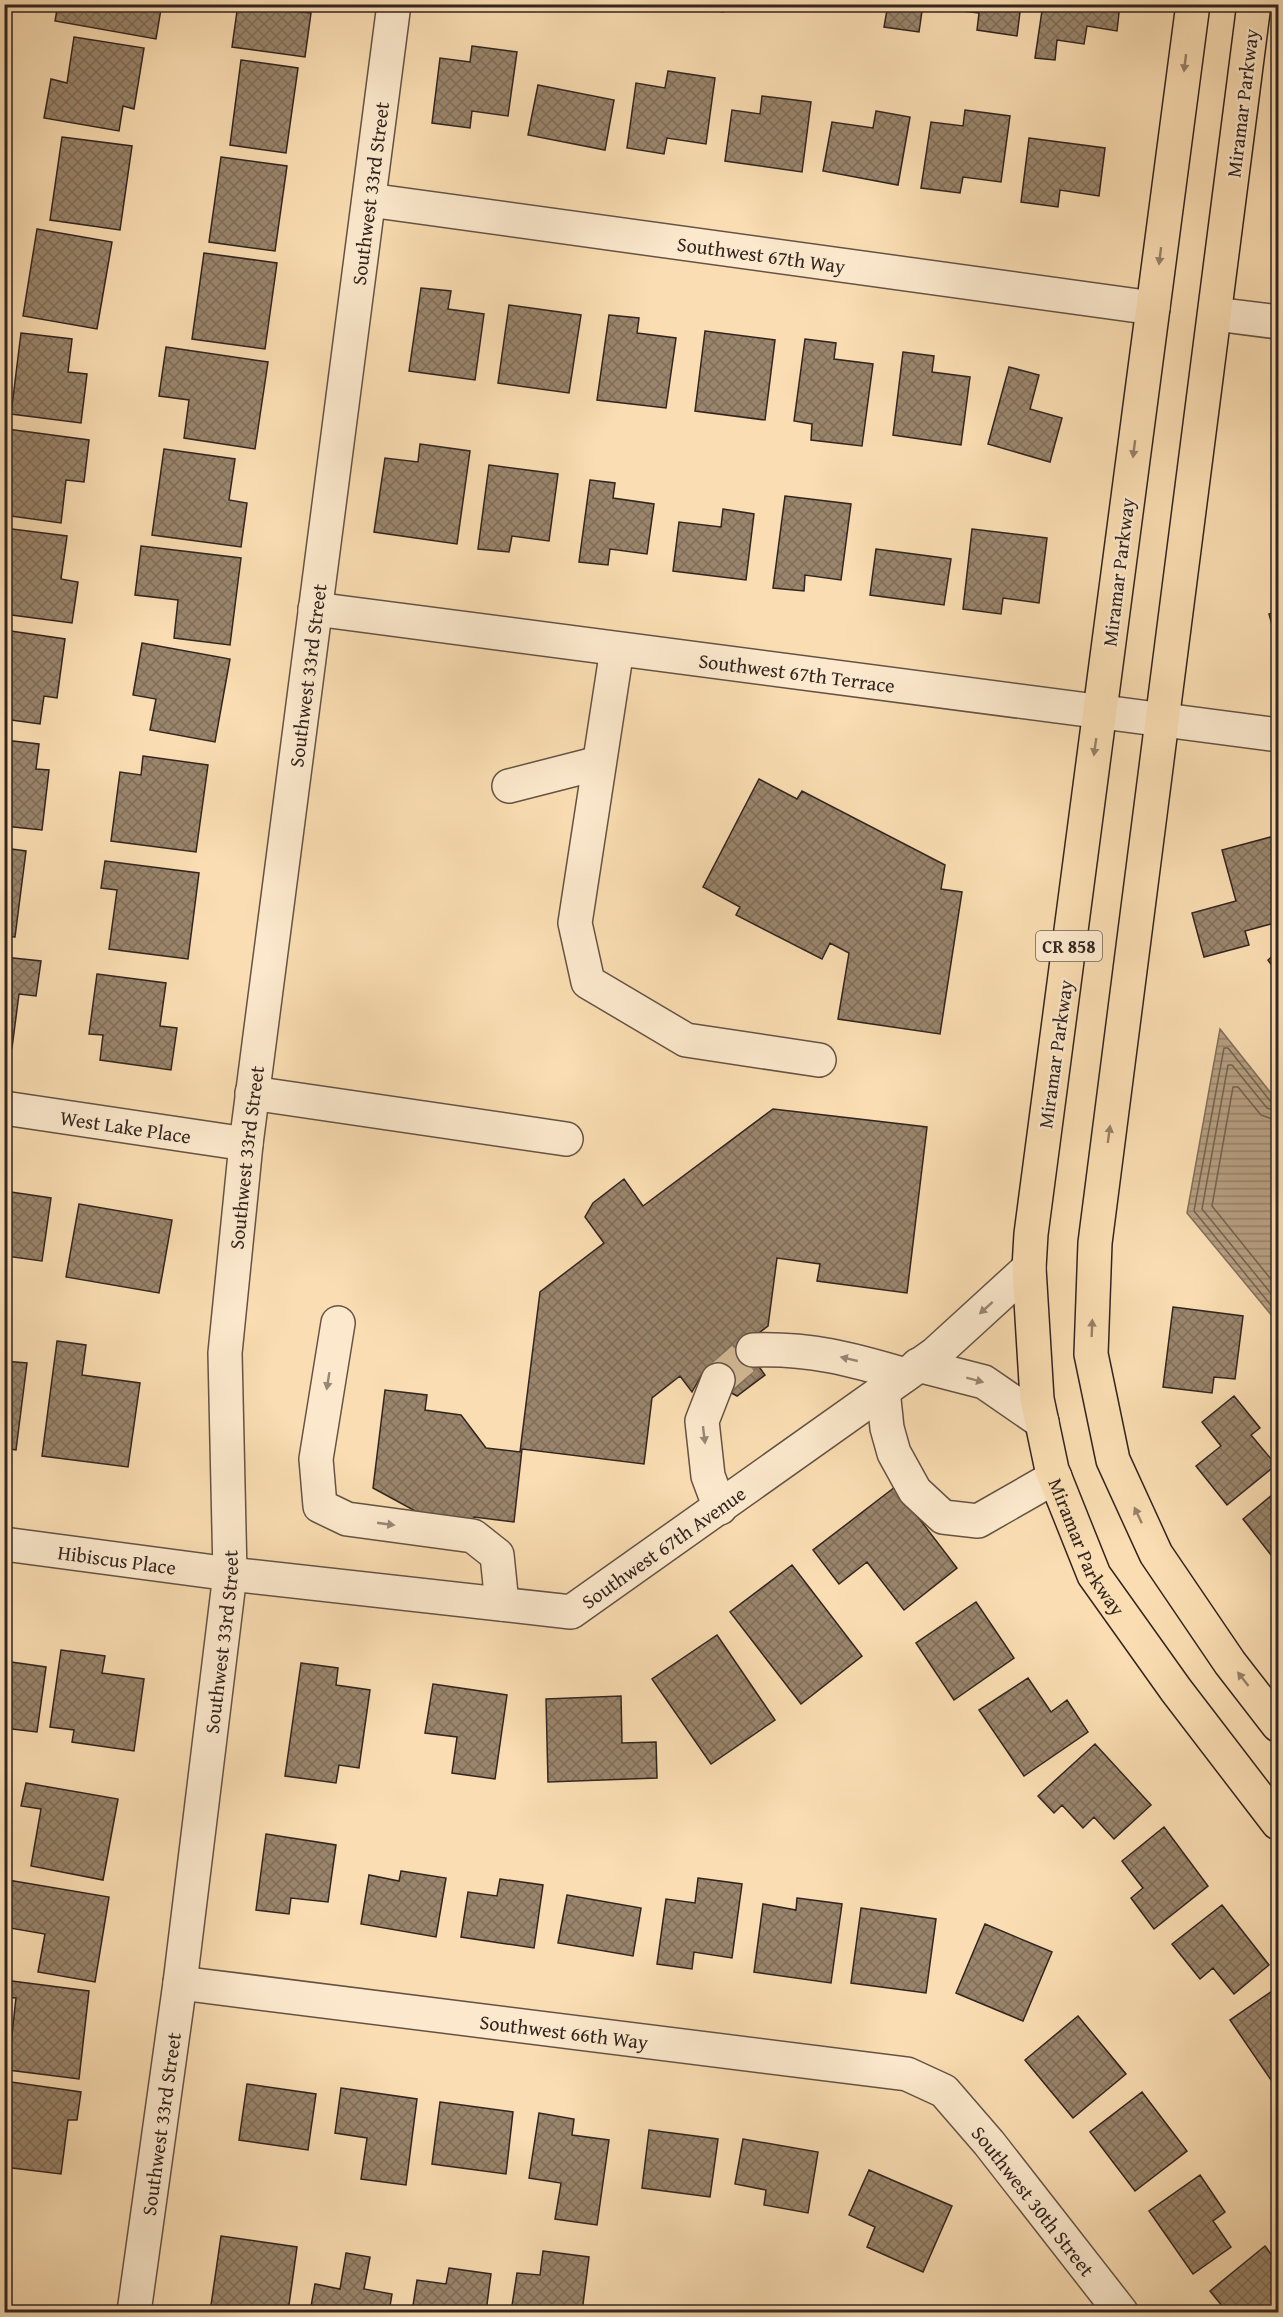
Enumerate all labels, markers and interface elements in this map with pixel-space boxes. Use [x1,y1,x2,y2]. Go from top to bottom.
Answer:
street label: Miramar Parkway [1218,27,1266,179]
one-way arrow [1180,53,1190,72]
street label: Southwest 33rd Street [343,100,396,287]
street label: Southwest 67th Way [675,228,847,280]
one-way arrow [1155,246,1164,265]
one-way arrow [1130,440,1139,459]
street label: Miramar Parkway [1094,496,1142,648]
street label: Southwest 33rd Street [281,582,333,769]
street label: Southwest 67th Terrace [697,645,897,699]
one-way arrow [1091,737,1100,756]
road number: CR 858 [1036,931,1102,961]
street label: Miramar Parkway [1030,978,1080,1130]
street label: Southwest 33rd Street [221,1064,271,1251]
street label: West Lake Place [58,1102,193,1150]
one-way arrow [1104,1124,1114,1143]
one-way arrow [978,1301,993,1315]
one-way arrow [1087,1318,1097,1337]
one-way arrow [839,1354,858,1363]
one-way arrow [324,1372,333,1391]
one-way arrow [966,1376,984,1385]
one-way arrow [699,1426,708,1445]
street label: Miramar Parkway [1042,1473,1133,1621]
street label: Southwest 67th Avenue [575,1478,751,1615]
one-way arrow [1134,1507,1143,1524]
one-way arrow [376,1520,395,1529]
street label: Hibiscus Place [56,1537,178,1581]
street label: Southwest 33rd Street [196,1550,245,1735]
one-way arrow [1236,1671,1249,1687]
street label: Southwest 66th Way [478,2006,650,2056]
street label: Southwest 33rd Street [133,2030,187,2217]
street label: Southwest 30th Street [965,2119,1102,2282]

